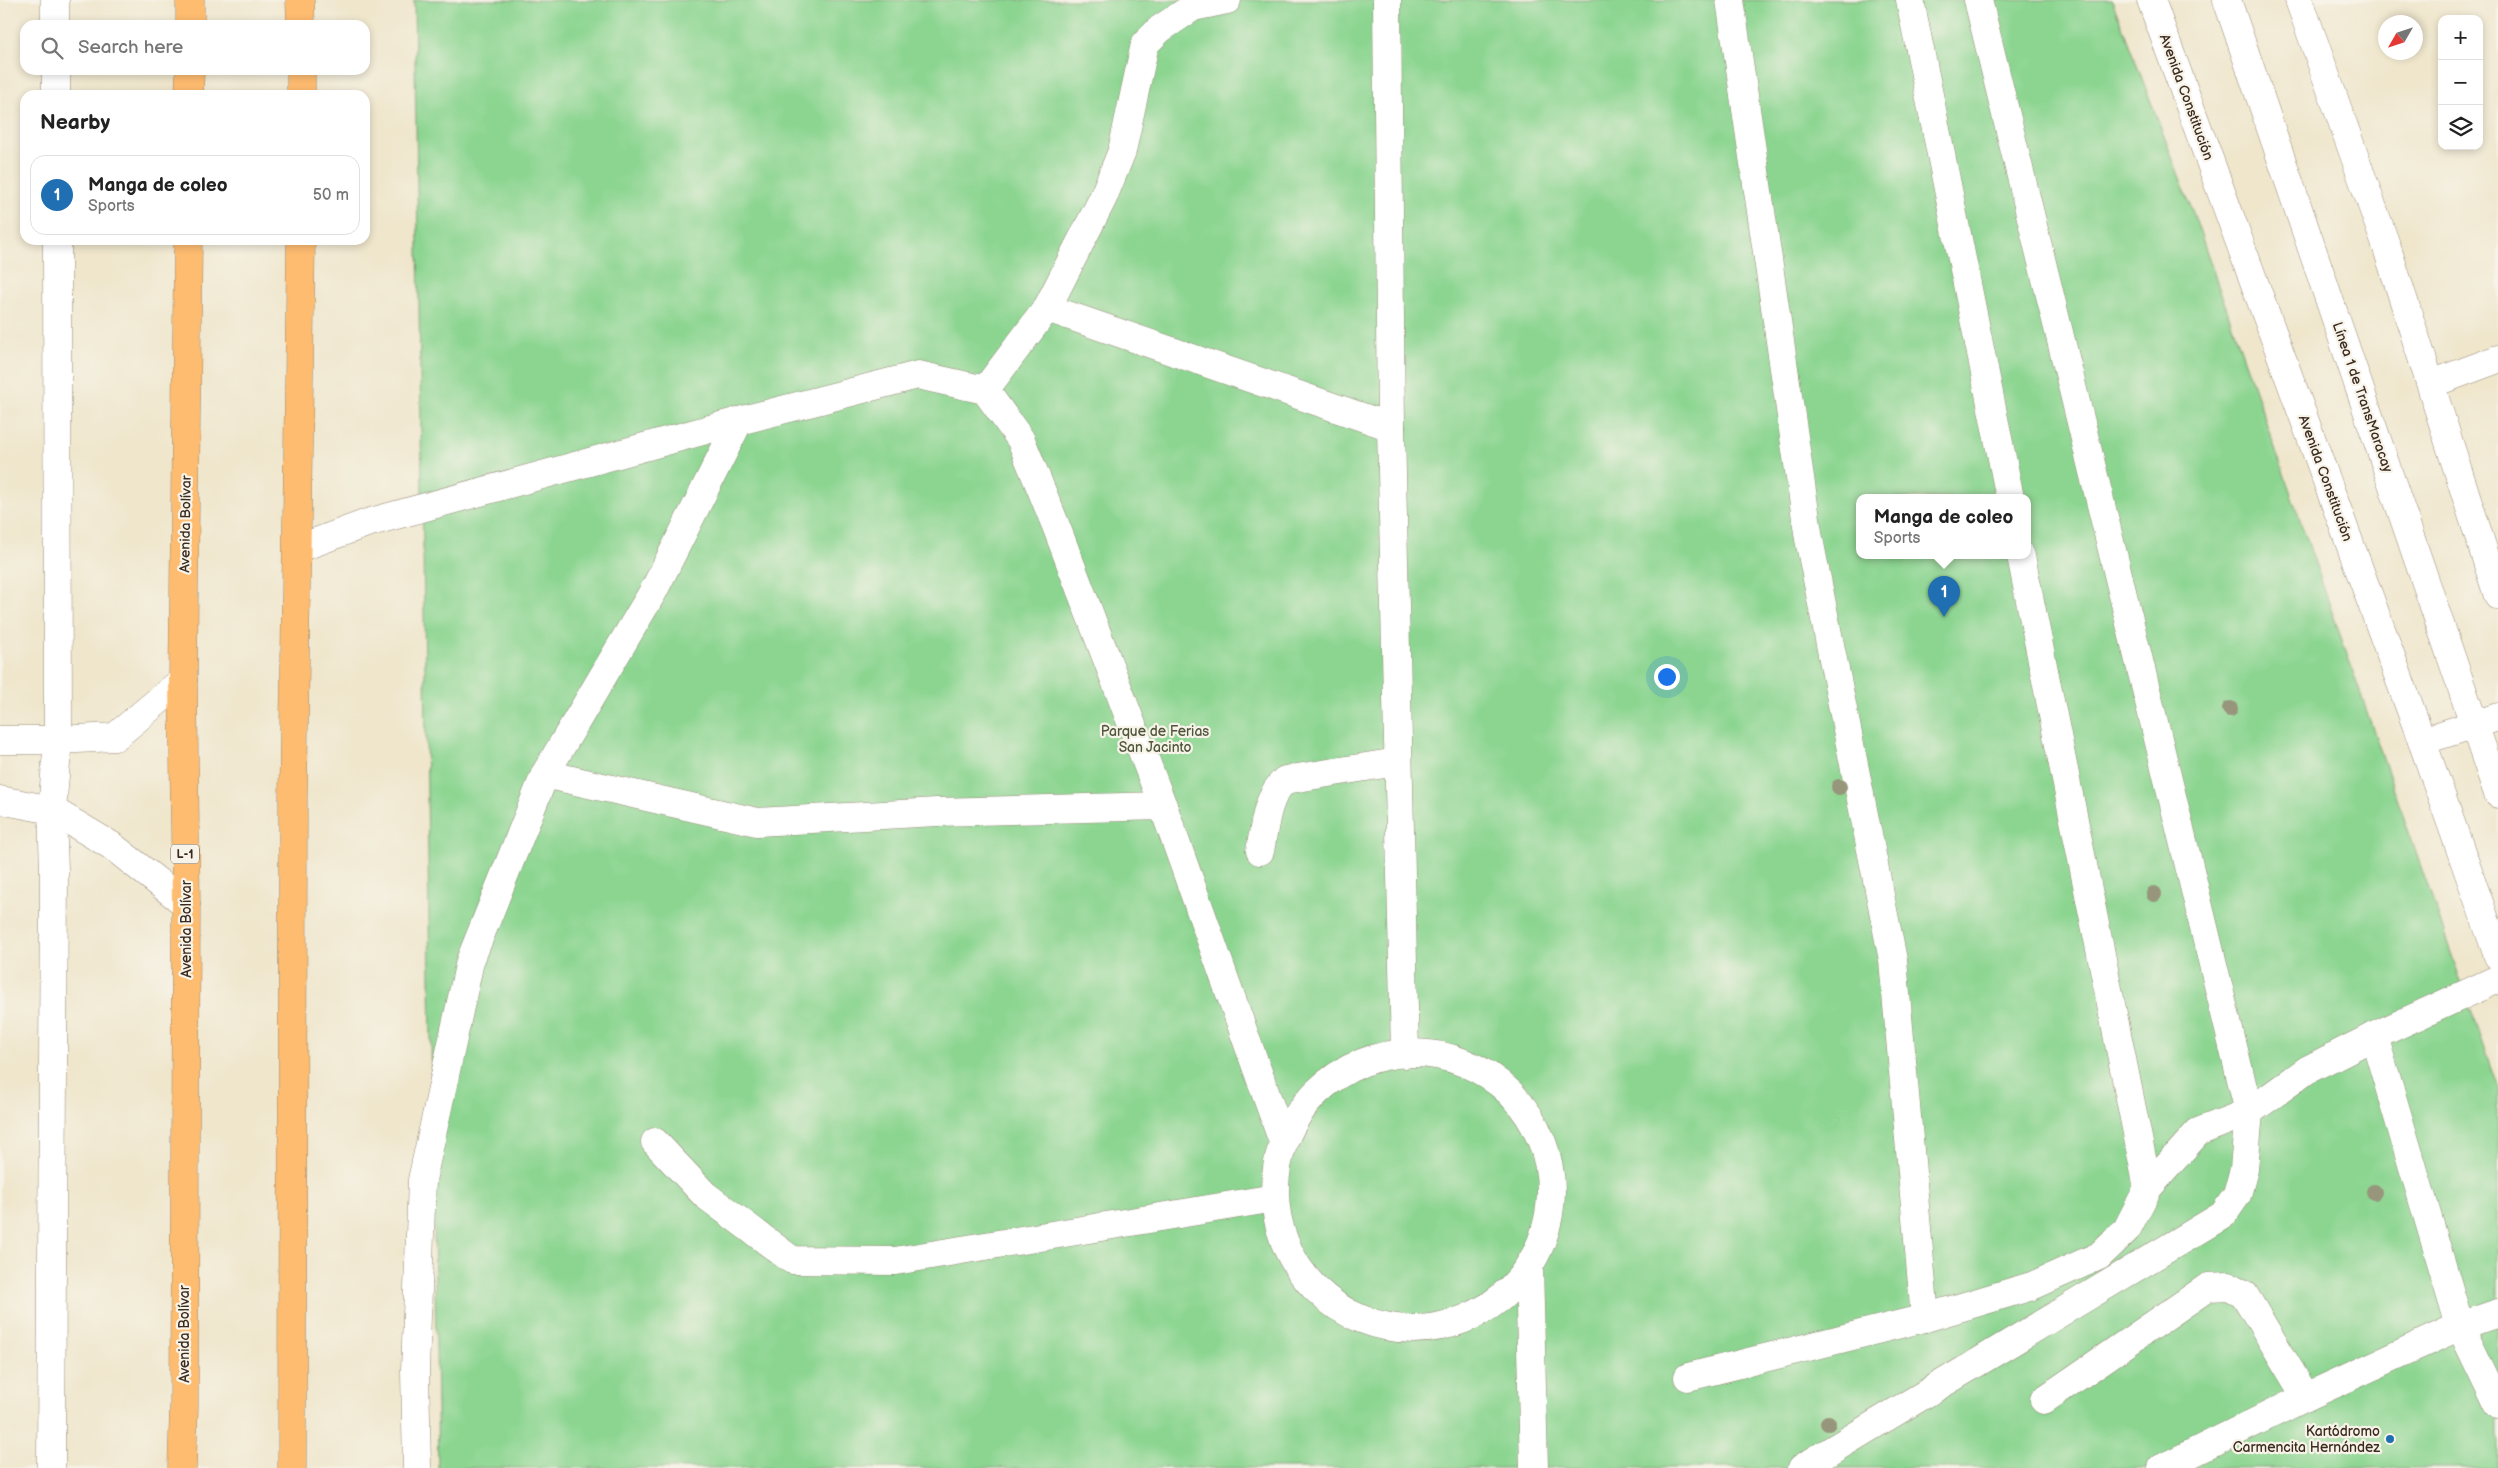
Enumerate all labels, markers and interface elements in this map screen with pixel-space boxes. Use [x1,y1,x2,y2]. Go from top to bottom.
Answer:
north arrow [2378,15,2423,60]
map controls [2438,15,2483,150]
button: + [2438,15,2483,60]
search box [20,20,370,75]
street label: Avenida Constitución [2156,32,2217,163]
icon: search [38,34,66,62]
text: Search here [78,36,183,59]
button: − [2438,60,2483,105]
button: layers [2438,105,2483,150]
text: Nearby [40,110,110,135]
text: Manga de coleo [88,174,228,197]
text: 1 [54,186,60,205]
text: 50 m [313,186,349,205]
text: Sports [88,197,135,216]
street label: Línea 1 de TransMaracay [2329,320,2396,475]
street label: Avenida Constitución [2295,413,2356,544]
street label: Avenida Bolívar [176,474,195,573]
popup [1856,494,2031,559]
text: Manga de coleo [1874,506,2013,529]
text: Sports [1874,529,1920,548]
pin: 1 [1928,576,1960,617]
your location [1654,664,1680,690]
park label: Parque de Ferias San Jacinto [1101,723,1209,756]
road number: L-1 [171,844,199,864]
street label: Avenida Bolívar [178,879,195,978]
street label: Avenida Bolívar [176,1284,193,1383]
place label: Kartódromo Carmencita Hernández [2233,1423,2380,1456]
marker: Kartódromo Carmencita Hernández [2384,1433,2396,1445]

